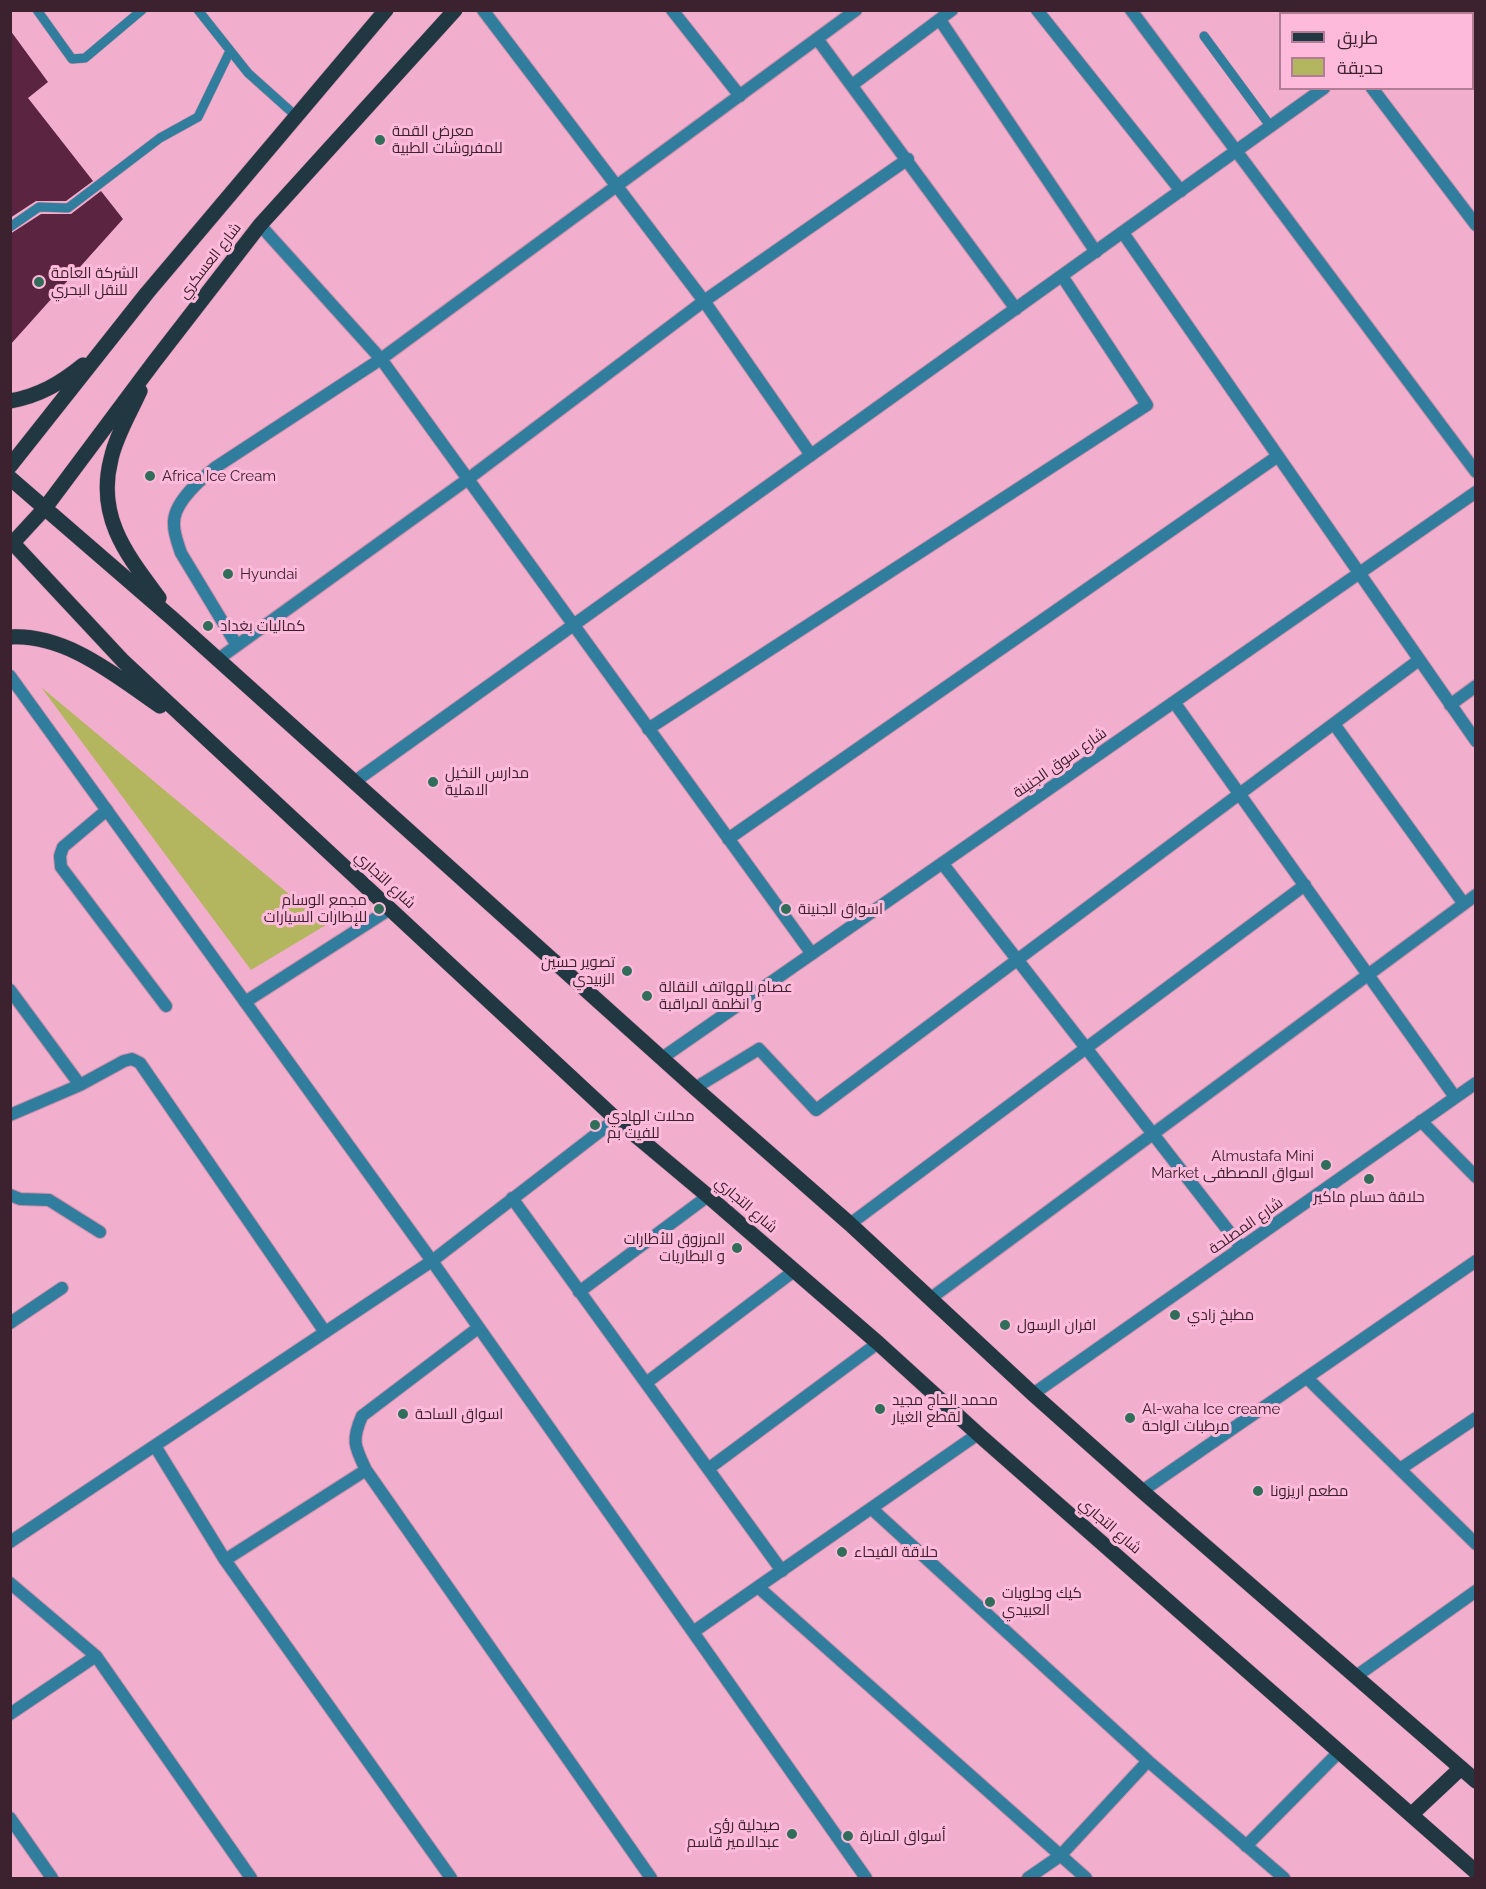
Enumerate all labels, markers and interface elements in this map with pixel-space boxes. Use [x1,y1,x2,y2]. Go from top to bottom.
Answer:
legend [1279,12,1474,90]
text: طريق [1337,27,1378,48]
text: حديقة [1337,57,1383,78]
place label: معرض القمة للمفروشات الطبية [392,122,503,157]
marker: معرض القمة للمفروشات الطبية [373,133,387,147]
street label: شارع العسكري [175,219,245,303]
place label: الشركة العامة للنقل البحري [51,264,139,299]
marker: الشركة العامة للنقل البحري [32,275,46,289]
place label: Africa Ice Cream [162,467,276,485]
marker: Africa Ice Cream [143,469,157,483]
place label: Hyundai [240,565,298,583]
marker: Hyundai [221,567,235,581]
place label: كماليات بغداد [220,617,305,635]
marker: كماليات بغداد [201,619,215,633]
street label: شارع سوق الجنينة [1010,724,1110,802]
place label: مدارس النخيل الاهلية [445,764,529,799]
marker: مدارس النخيل الاهلية [426,775,440,789]
street label: شارع التجاري [351,847,419,913]
place label: مجمع الوسام للإطارات السيارات [264,891,367,926]
place label: اسواق الجنينة [798,900,883,918]
marker: مجمع الوسام للإطارات السيارات [372,902,386,916]
marker: اسواق الجنينة [779,902,793,916]
place label: تصوير حسين الزبيدي [541,953,615,988]
marker: تصوير حسين الزبيدي [620,964,634,978]
place label: عصام للهواتف النقالة و انظمة المراقبة [659,978,793,1013]
marker: عصام للهواتف النقالة و انظمة المراقبة [640,989,654,1003]
place label: محلات الهادي للفيت بم [607,1107,695,1142]
marker: محلات الهادي للفيت بم [588,1118,602,1132]
place label: Almustafa Mini Market اسواق المصطفى [1151,1147,1314,1182]
marker: Almustafa Mini Market اسواق المصطفى [1319,1158,1333,1172]
marker: حلاقة حسام ماكير [1362,1172,1376,1186]
street label: شارع التجاري [711,1173,781,1237]
place label: حلاقة حسام ماكير [1313,1188,1425,1206]
street label: شارع المصلحة [1205,1194,1287,1258]
place label: المرزوق للأطارات و البطاريات [624,1230,725,1265]
marker: المرزوق للأطارات و البطاريات [730,1241,744,1255]
place label: مطبخ زادي [1187,1306,1254,1324]
marker: مطبخ زادي [1168,1308,1182,1322]
place label: افران الرسول [1017,1316,1096,1334]
marker: افران الرسول [998,1318,1012,1332]
place label: محمد الحاج مجيد لقطع الغيار [892,1391,998,1426]
place label: Al-waha Ice creame مرطبات الواحة [1142,1400,1280,1435]
marker: محمد الحاج مجيد لقطع الغيار [873,1402,887,1416]
place label: اسواق الساحة [415,1405,503,1423]
marker: اسواق الساحة [396,1407,410,1421]
marker: Al-waha Ice creame مرطبات الواحة [1123,1411,1137,1425]
place label: مطعم اريزونا [1270,1482,1348,1500]
marker: مطعم اريزونا [1251,1484,1265,1498]
street label: شارع التجاري [1075,1494,1145,1558]
place label: حلاقة الفيحاء [854,1543,938,1561]
marker: حلاقة الفيحاء [835,1545,849,1559]
place label: كيك وحلويات العبيدي [1002,1584,1082,1619]
marker: كيك وحلويات العبيدي [983,1595,997,1609]
place label: صيدلية رؤى عبدالامير قاسم [687,1816,780,1851]
marker: صيدلية رؤى عبدالامير قاسم [785,1827,799,1841]
place label: أسواق المنارة [860,1827,946,1845]
marker: أسواق المنارة [841,1829,855,1843]

